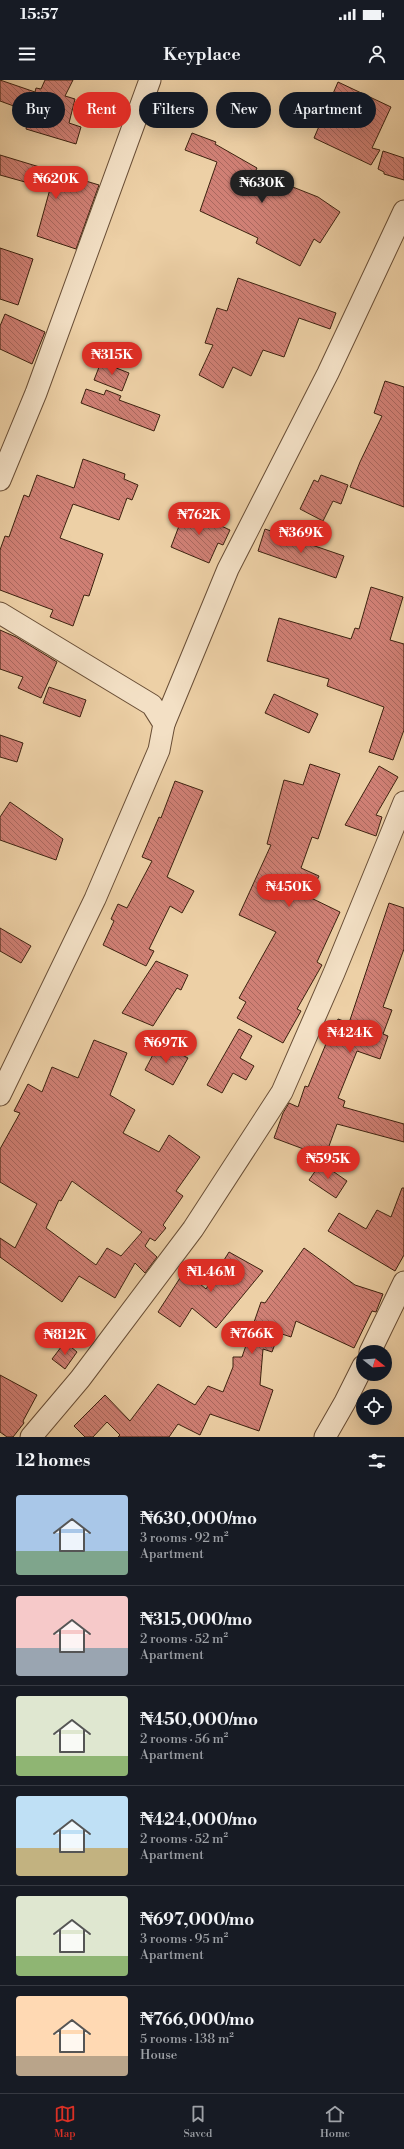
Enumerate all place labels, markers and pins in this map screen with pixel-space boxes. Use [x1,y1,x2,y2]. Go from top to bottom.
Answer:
pin: ₦620K [28,166,84,200]
pin: ₦630K [234,170,290,204]
pin: ₦315K [84,342,140,376]
pin: ₦762K [171,502,227,536]
pin: ₦369K [273,520,329,554]
pin: ₦450K [261,874,317,908]
pin: ₦424K [322,1020,378,1054]
pin: ₦697K [138,1030,194,1064]
pin: ₦595K [300,1146,356,1180]
pin: ₦1.46M [178,1259,244,1293]
pin: ₦766K [224,1321,280,1355]
pin: ₦812K [37,1322,93,1356]

